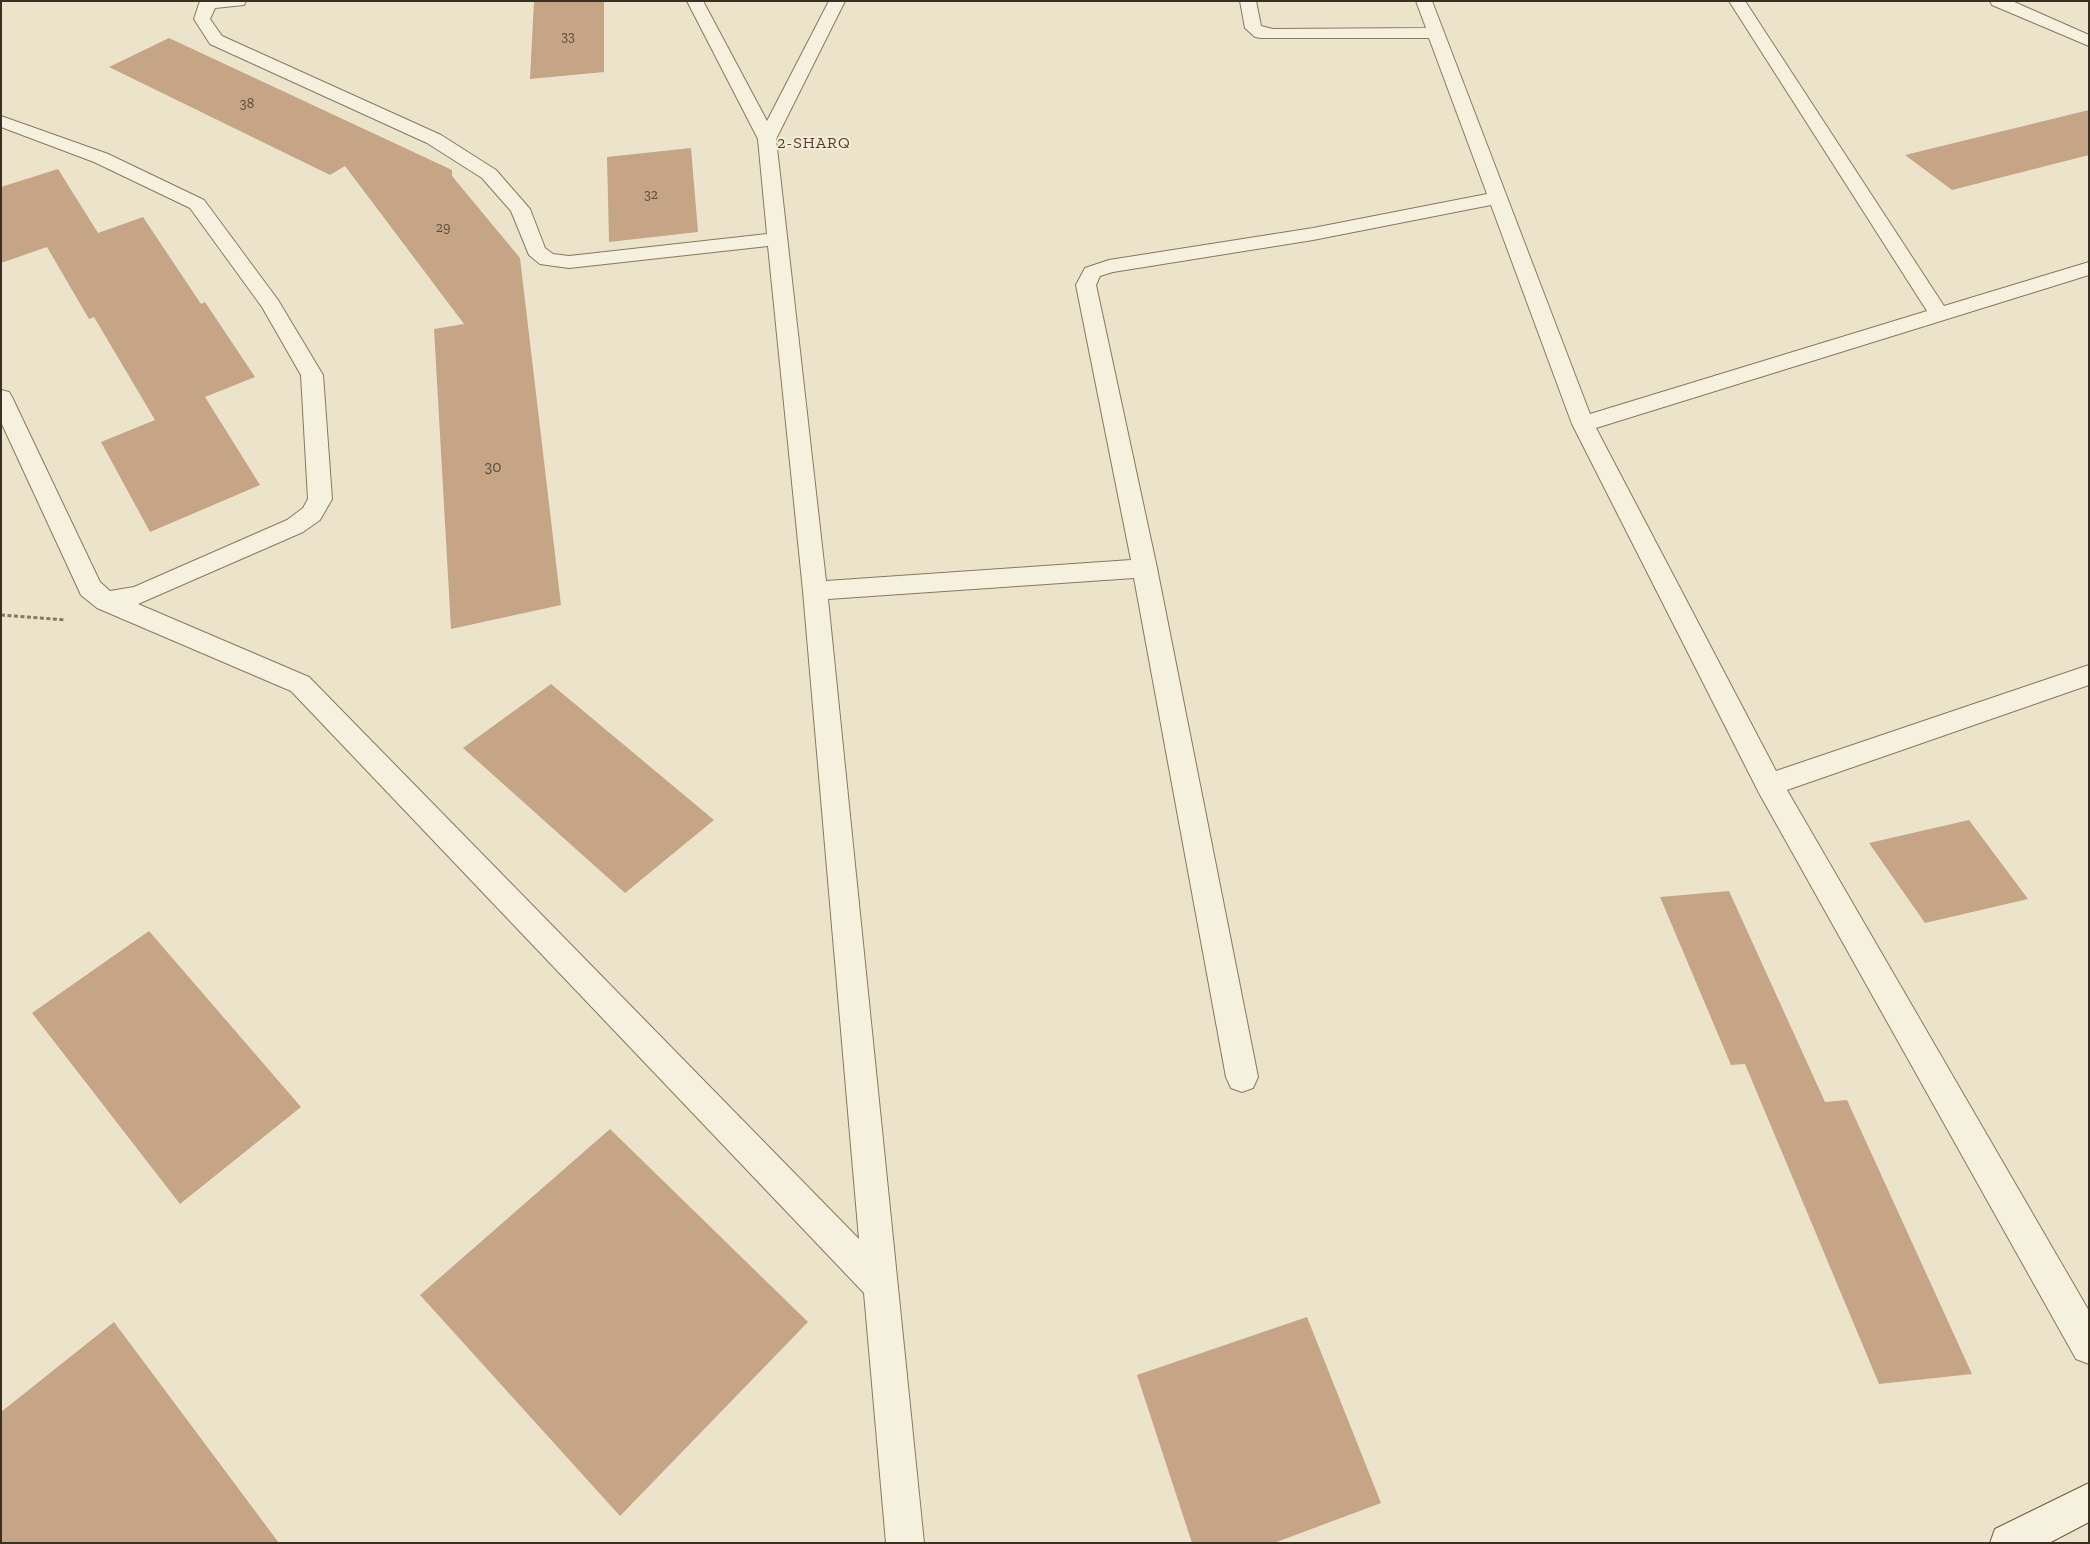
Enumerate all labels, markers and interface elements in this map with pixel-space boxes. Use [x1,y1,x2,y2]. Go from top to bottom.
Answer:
house number: 33 [561,29,575,45]
house number: 38 [240,96,254,112]
district label: 2-SHARQ [776,133,852,153]
house number: 32 [644,187,658,203]
house number: 29 [436,220,450,236]
house number: 30 [484,457,502,477]

